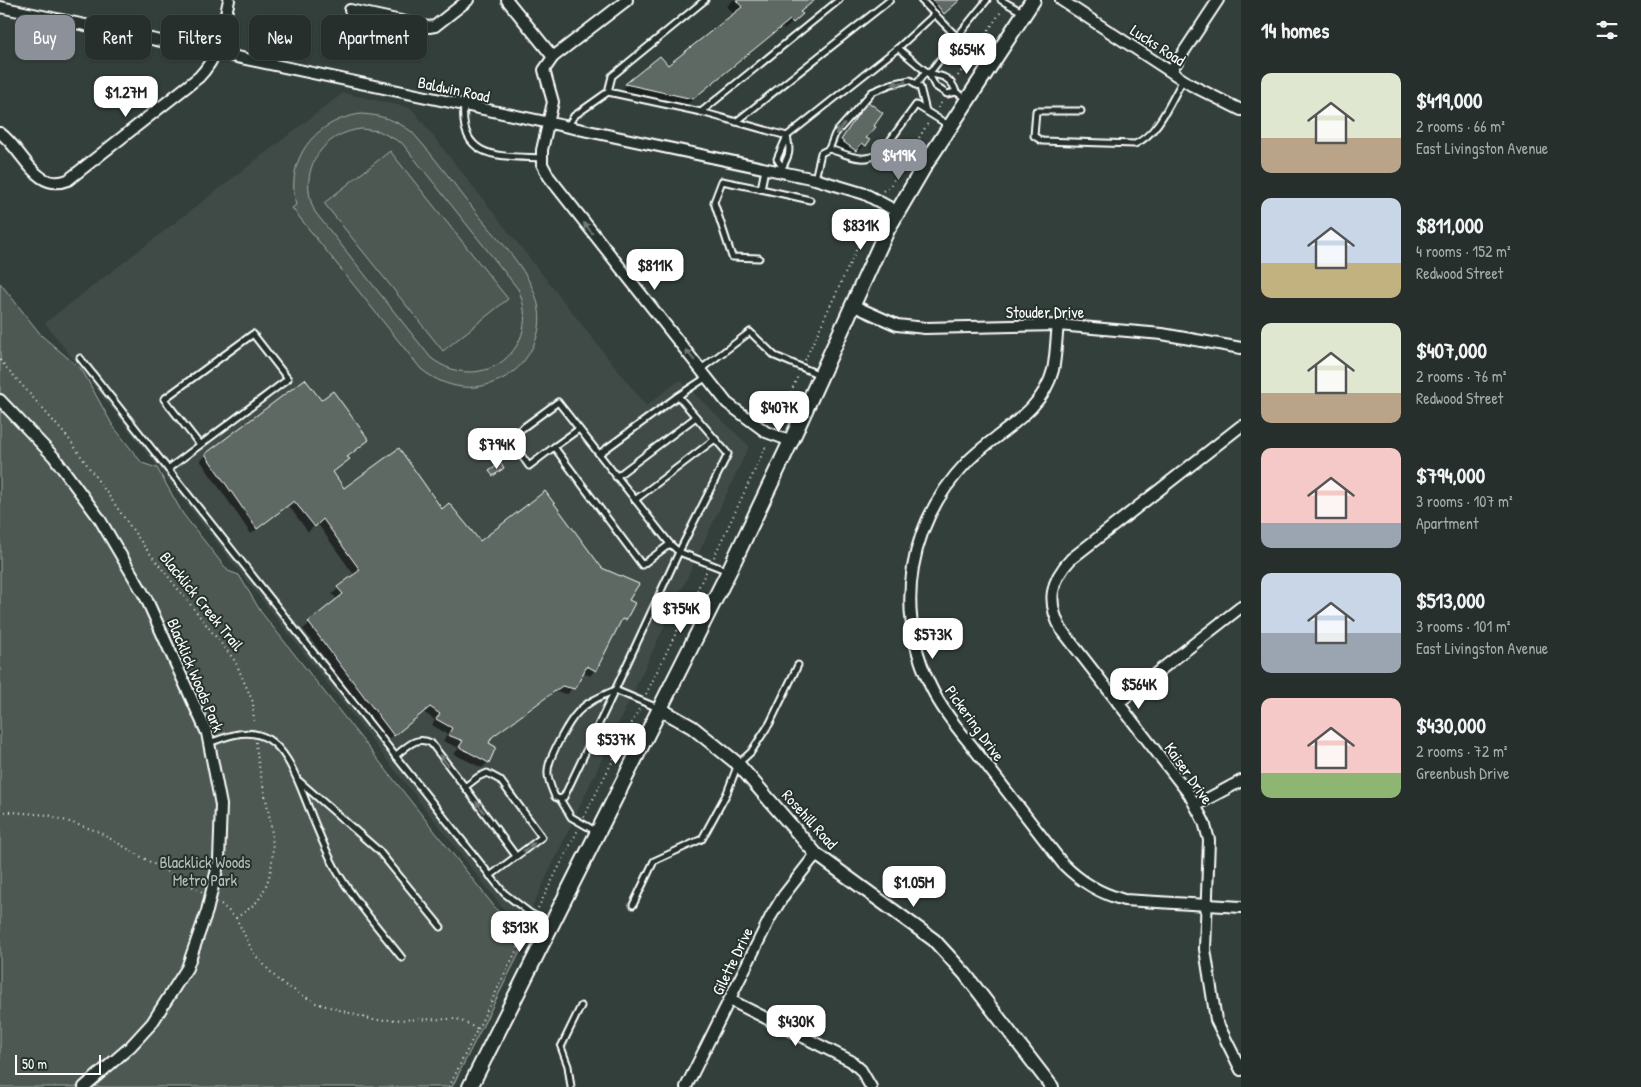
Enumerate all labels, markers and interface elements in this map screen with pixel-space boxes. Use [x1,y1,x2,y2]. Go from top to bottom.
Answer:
chip: Buy [15,15,75,60]
chip: Rent [85,15,151,60]
chip: Filters [161,15,239,60]
chip: New [249,15,311,60]
chip: Apartment [321,15,427,60]
text: 14 homes [1261,16,1329,45]
icon: filters [1593,16,1621,44]
street label: Lucks Road [1126,19,1190,71]
pin: $654K [932,32,1002,75]
text: $654K [949,38,985,60]
street label: Baldwin Road [416,71,492,107]
pin: $1.27M [85,76,167,118]
one-way arrow [891,79,907,87]
text: $1.27M [105,81,147,103]
text: $419,000 [1416,86,1482,115]
icon: home [1301,93,1361,153]
text: 2 rooms · 66 m² [1416,115,1505,137]
one-way arrow [834,122,846,134]
text: East Livingston Avenue [1416,137,1548,159]
pin: $419K [864,138,934,181]
text: $419K [882,144,916,166]
pin: $831K [826,208,896,251]
text: $811,000 [1416,211,1483,240]
text: $831K [843,214,879,236]
icon: home [1301,218,1361,278]
one-way arrow [583,222,594,235]
text: 4 rooms · 152 m² [1416,240,1511,262]
pin: $811K [620,248,690,291]
text: $811K [637,254,673,276]
text: Redwood Street [1416,262,1503,284]
street label: Stouder Drive [1006,301,1085,323]
text: $407,000 [1416,336,1487,365]
icon: home [1301,343,1361,403]
one-way arrow [684,349,695,362]
text: 2 rooms · 76 m² [1416,365,1506,387]
text: Redwood Street [1416,387,1503,409]
pin: $407K [744,390,814,433]
text: $407K [760,396,798,418]
pin: $794K [462,428,532,470]
text: $794K [479,433,515,455]
text: $794,000 [1416,461,1485,490]
icon: home [1301,468,1361,528]
text: 3 rooms · 107 m² [1416,490,1513,512]
text: Apartment [1416,512,1479,534]
street label: Blacklick Creek Trail [155,547,249,656]
text: $513,000 [1416,586,1485,615]
pin: $754K [646,592,716,634]
icon: home [1301,593,1361,653]
text: $754K [662,597,700,619]
street label: Blacklick Woods Park [162,615,230,736]
text: 3 rooms · 101 m² [1416,615,1511,637]
pin: $573K [898,618,968,660]
text: $573K [914,623,952,645]
text: East Livingston Avenue [1416,637,1548,659]
pin: $564K [1104,668,1174,710]
text: $564K [1121,673,1157,695]
street label: Pickering Drive [940,681,1010,766]
text: $430,000 [1416,711,1486,740]
icon: home [1301,718,1361,778]
pin: $537K [581,722,651,765]
text: $537K [597,728,635,750]
street label: Kaiser Drive [1160,738,1219,809]
text: 2 rooms · 72 m² [1416,740,1507,762]
one-way arrow [439,753,449,767]
text: Greenbush Drive [1416,762,1509,784]
street label: Rosehill Road [777,784,843,854]
one-way arrow [475,800,485,814]
one-way arrow [522,841,535,852]
park label: Blacklick Woods Metro Park [159,851,251,891]
pin: $1.05M [873,866,955,908]
text: $1.05M [894,871,934,893]
pin: $513K [485,910,555,953]
text: $513K [502,916,538,938]
street label: Gilette Drive [706,923,758,999]
pin: $430K [761,1004,831,1047]
text: $430K [778,1010,814,1032]
scale bar [15,1052,101,1075]
text: 50 m [22,1054,47,1073]

